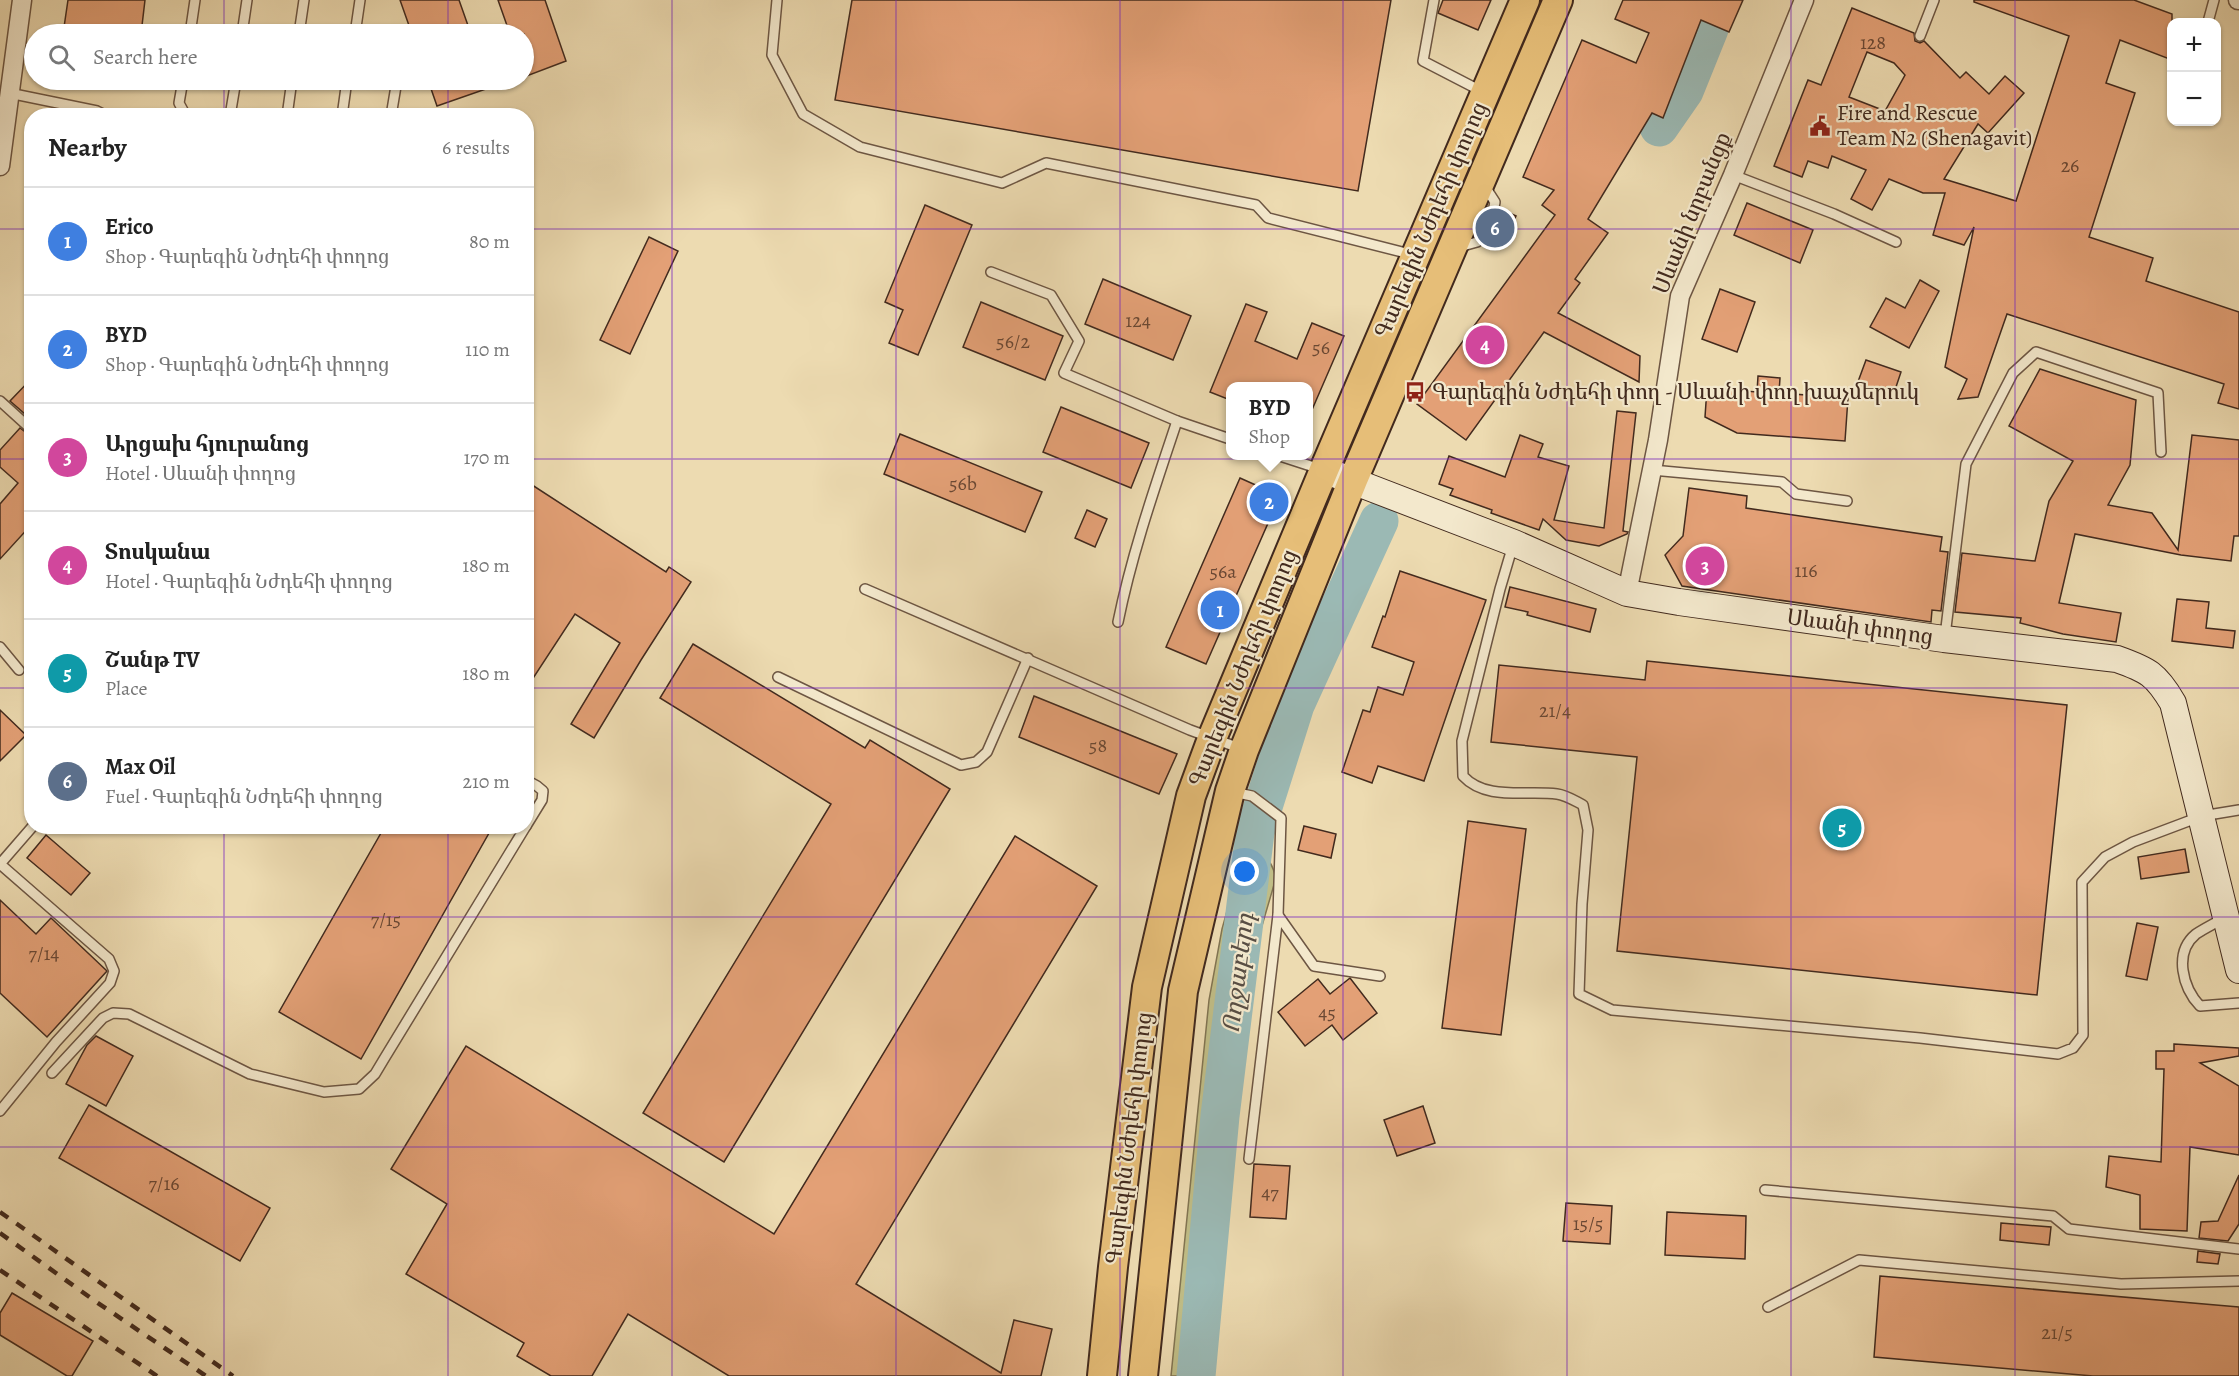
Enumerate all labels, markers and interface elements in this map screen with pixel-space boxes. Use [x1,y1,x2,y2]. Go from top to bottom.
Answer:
map controls [2167,18,2221,126]
button: + [2167,18,2221,72]
search box [24,24,534,90]
house number: 128 [1860,29,1886,56]
icon: search [45,41,78,74]
text: Search here [93,42,198,72]
button: − [2167,72,2221,126]
street label: Գարեգին Նժդեհի փողոց [1368,97,1494,343]
place label: Fire and Rescue Team N2 (Shenagavit) [1837,98,2032,153]
public building icon: Fire and Rescue Team N2 (Shenagavit) [1808,114,1832,138]
street label: Սևանի նրբանցք [1646,128,1738,298]
text: Nearby [48,130,127,165]
text: 6 results [442,134,510,161]
house number: 26 [2061,152,2079,179]
pin: 6 [1476,206,1514,250]
text: Erico [105,212,154,242]
text: 1 [64,228,71,255]
text: 80 m [469,228,510,255]
text: Shop · Գարեգին Նժդեհի փողոց [105,243,389,270]
house number: 124 [1125,307,1151,334]
text: BYD [105,320,147,350]
pin: 4 [1466,322,1504,368]
house number: 56/2 [996,328,1030,355]
house number: 56 [1312,334,1330,361]
text: 2 [63,336,72,363]
text: 110 m [465,336,510,363]
text: Shop · Գարեգին Նժդեհի փողոց [105,351,389,378]
place label: Գարեգին Նժդեհի փող - Սևանի փող խաչմերուկ [1432,377,1919,407]
bus stop icon: Գարեգին Նժդեհի փող - Սևանի փող խաչմերուկ [1403,380,1427,404]
popup [1226,382,1313,460]
text: BYD [1249,393,1290,423]
text: Shop [1249,423,1290,450]
text: Արցախ հյուրանոց [105,429,310,459]
text: 3 [63,444,72,471]
text: 170 m [464,444,510,471]
text: Hotel · Սևանի փողոց [105,460,296,487]
house number: 56b [949,470,977,497]
pin: 2 [1250,480,1288,524]
text: Տոսկանա [105,537,210,567]
pin: 3 [1686,544,1724,588]
street label: Գարեգին Նժդեհի փողոց [1182,545,1304,791]
text: 4 [63,552,72,579]
text: 180 m [462,552,510,579]
house number: 116 [1795,557,1817,584]
house number: 56a [1209,558,1237,585]
text: Hotel · Գարեգին Նժդեհի փողոց [105,568,393,595]
pin: 1 [1200,588,1240,632]
street label: Սևանի փողոց [1785,602,1935,652]
text: Շանթ TV [105,645,200,675]
text: 5 [63,660,72,687]
text: 180 m [462,660,510,687]
text: Place [105,675,147,702]
house number: 21/4 [1539,697,1571,724]
house number: 58 [1089,732,1107,759]
text: Max Oil [105,752,176,782]
text: 6 [63,768,72,795]
text: 210 m [462,768,510,795]
text: Fuel · Գարեգին Նժդեհի փողոց [105,783,383,810]
pin: 5 [1822,806,1862,850]
your location [1230,857,1259,886]
house number: 7/15 [371,906,401,933]
water label: Ողջաբերդ [1215,911,1261,1035]
house number: 7/14 [29,940,59,967]
house number: 45 [1318,999,1336,1026]
street label: Գարեգին Նժդեհի փողոց [1099,1010,1159,1266]
house number: 7/16 [148,1170,180,1197]
house number: 47 [1261,1179,1279,1206]
house number: 15/5 [1573,1210,1603,1237]
house number: 21/5 [2041,1319,2073,1346]

